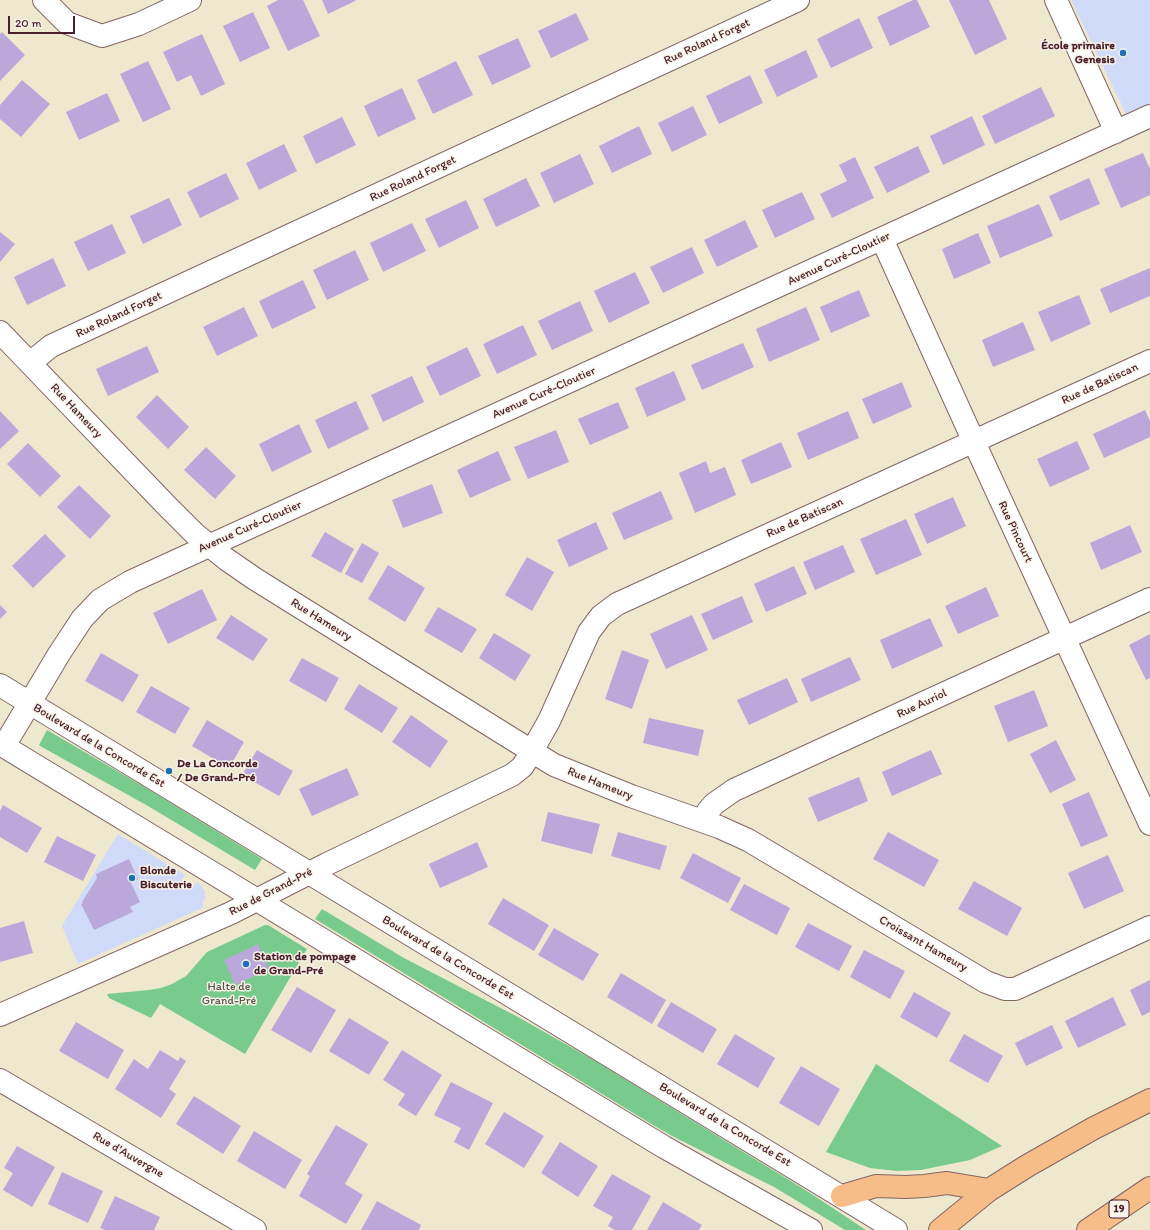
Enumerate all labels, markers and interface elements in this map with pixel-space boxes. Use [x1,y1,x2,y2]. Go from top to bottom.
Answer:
scale bar [10,8,77,34]
text: 20 m [15,16,42,30]
street label: Rue Roland Forget [662,16,752,68]
place label: École primaire Genesis [1041,39,1115,67]
marker: École primaire Genesis [1118,48,1128,58]
street label: Rue Roland Forget [368,153,458,205]
street label: Avenue Curé-Cloutier [785,229,893,289]
street label: Rue Roland Forget [74,289,164,341]
street label: Rue de Batiscan [1059,360,1141,408]
street label: Avenue Curé-Cloutier [490,364,598,422]
street label: Rue Hameury [47,381,105,441]
street label: Rue de Batiscan [764,495,846,541]
street label: Avenue Curé-Cloutier [196,498,304,556]
street label: Rue Pincourt [994,499,1036,565]
street label: Rue Hameury [288,595,354,645]
street label: Rue Auriol [895,686,949,722]
street label: Boulevard de la Concorde Est [30,701,168,791]
place label: De La Concorde / De Grand-Pré [177,757,258,785]
street label: Rue Hameury [565,764,635,804]
marker: De La Concorde / De Grand-Pré [164,766,174,776]
place label: Blonde Biscuterie [140,864,192,892]
street label: Rue de Grand-Pré [227,865,315,919]
marker: Blonde Biscuterie [127,873,137,883]
street label: Boulevard de la Concorde Est [379,913,517,1003]
street label: Croissant Hameury [876,913,970,975]
place label: Station de pompage de Grand-Pré [254,950,356,978]
marker: Station de pompage de Grand-Pré [241,959,251,969]
park label: Halte de Grand-Pré [202,980,256,1008]
street label: Boulevard de la Concorde Est [656,1080,794,1170]
street label: Rue d'Auvergne [90,1129,166,1181]
road number: 19 [1109,1200,1129,1218]

